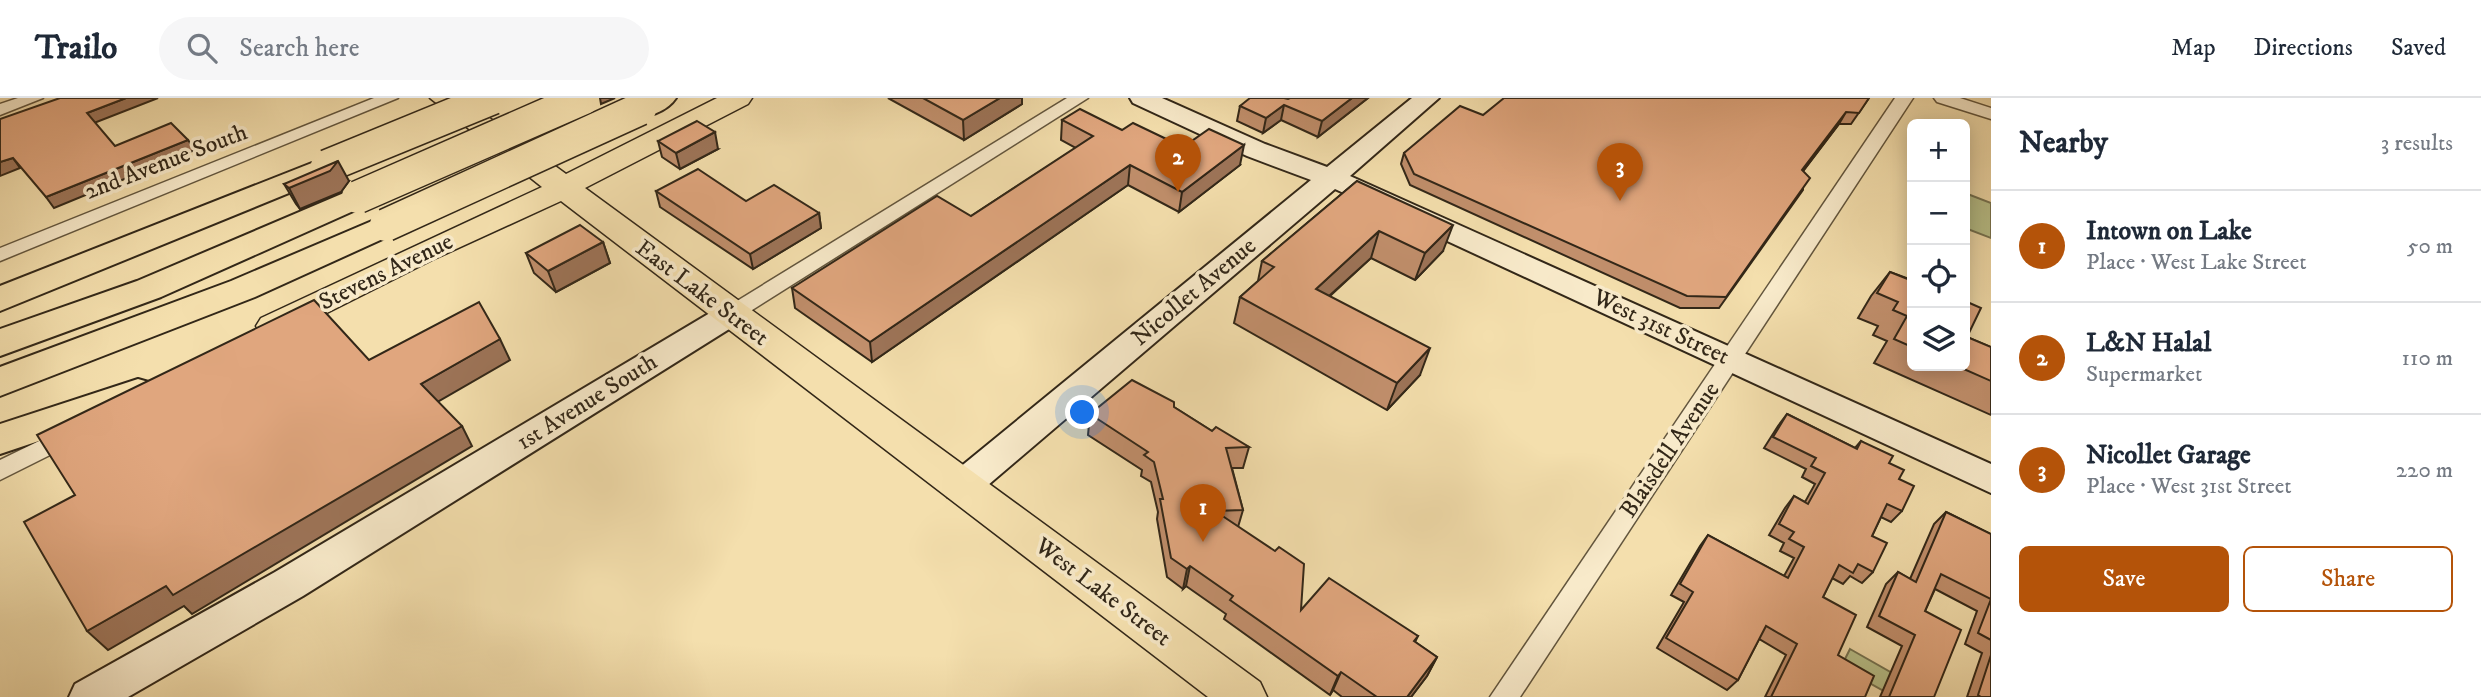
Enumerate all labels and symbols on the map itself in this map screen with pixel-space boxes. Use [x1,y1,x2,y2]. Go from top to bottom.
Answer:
street label: 2nd Avenue South [80,117,252,207]
pin: 2 [1155,134,1201,192]
pin: 3 [1597,143,1643,201]
street label: Stevens Avenue [314,227,458,317]
street label: Nicollet Avenue [1126,231,1262,353]
street label: East Lake Street [629,233,775,353]
street label: West 31st Street [1587,282,1734,372]
street label: 1st Avenue South [511,347,663,457]
street label: Blaisdell Avenue [1614,376,1726,524]
your location [1065,395,1099,429]
pin: 1 [1180,484,1226,542]
street label: West Lake Street [1028,530,1177,653]

